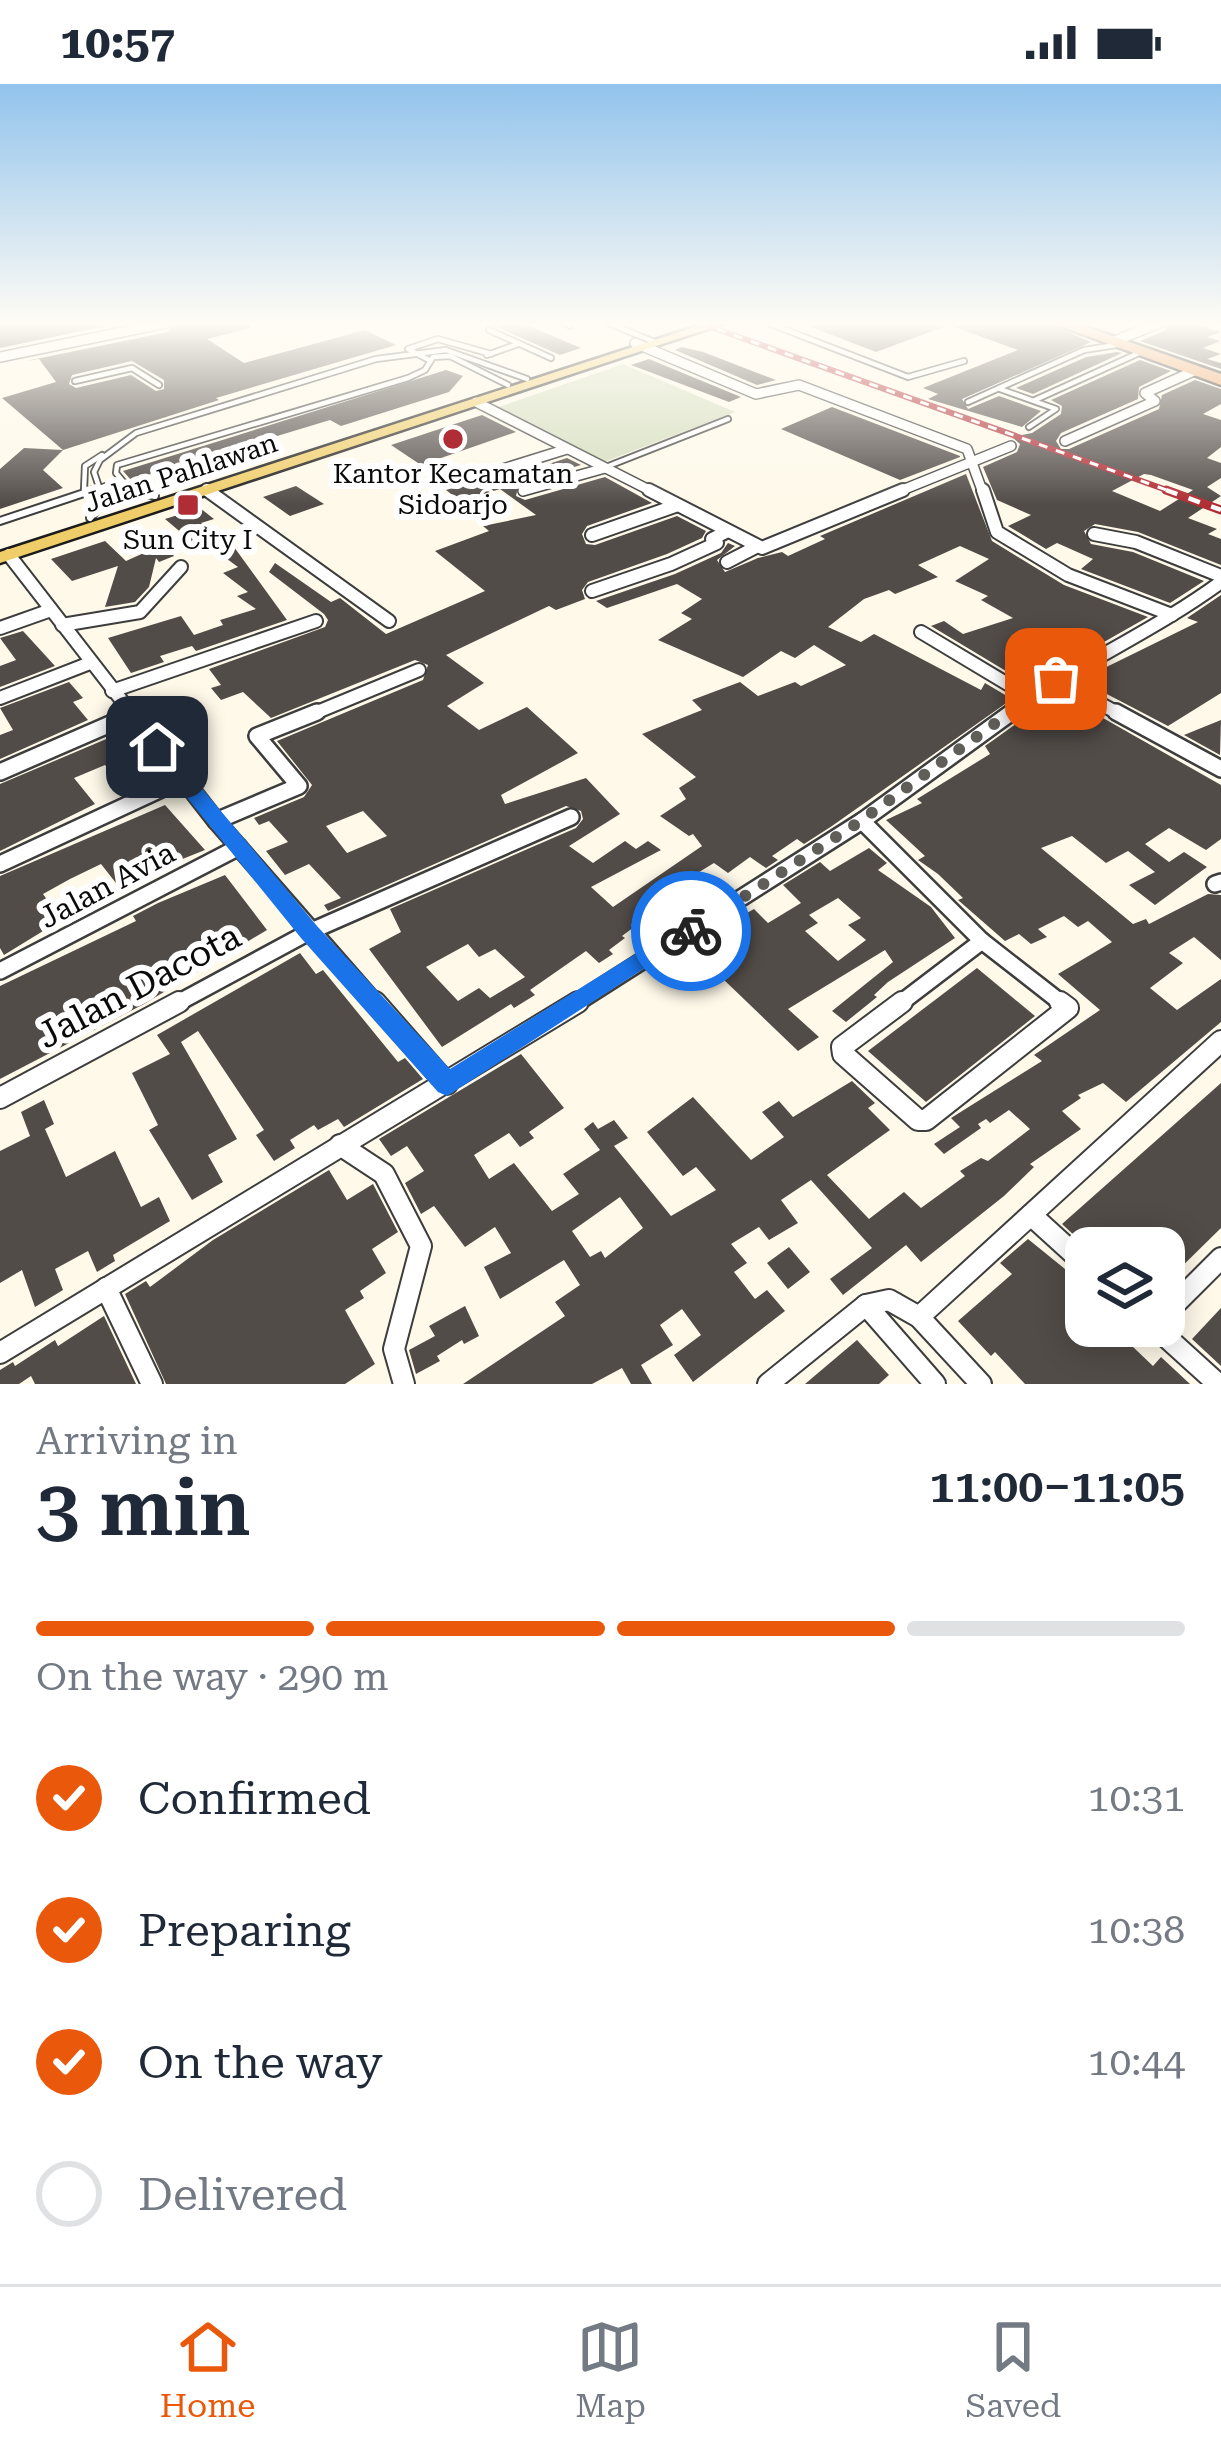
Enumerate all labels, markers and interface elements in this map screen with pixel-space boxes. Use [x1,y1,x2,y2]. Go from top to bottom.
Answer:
text: 10:57 [60,16,175,69]
marker: Kantor Kecamatan Sidoarjo [440,426,466,452]
street label: Jalan Pahlawan [80,427,282,519]
place label: Kantor Kecamatan Sidoarjo [333,458,573,521]
marker: Sun City I [175,492,201,518]
place label: Sun City I [123,524,253,556]
pin [1005,628,1107,730]
icon: bag [1023,646,1089,712]
pin [106,696,208,798]
icon: home [124,714,190,780]
street label: Jalan Avia [33,835,181,935]
courier [631,871,751,991]
icon: bike [658,898,724,964]
street label: Jalan Dacota [30,915,248,1057]
map controls [1065,1227,1185,1347]
button: layers [1065,1227,1185,1347]
text: Arriving in [36,1418,238,1464]
text: 11:00–11:05 [929,1460,1185,1513]
text: 3 min [36,1463,251,1554]
text: On the way · 290 m [36,1654,388,1700]
icon: check [36,1765,102,1831]
text: Confirmed [138,1772,371,1825]
text: 10:31 [1088,1775,1185,1821]
icon: check [36,1897,102,1963]
text: Preparing [138,1904,351,1957]
text: 10:38 [1088,1907,1185,1953]
icon: check [36,2029,102,2095]
text: On the way [138,2036,383,2089]
text: 10:44 [1088,2039,1185,2085]
text: Delivered [138,2168,347,2221]
tab: Home [160,2314,255,2425]
tab: Map [575,2314,646,2425]
tab: Saved [965,2314,1061,2425]

